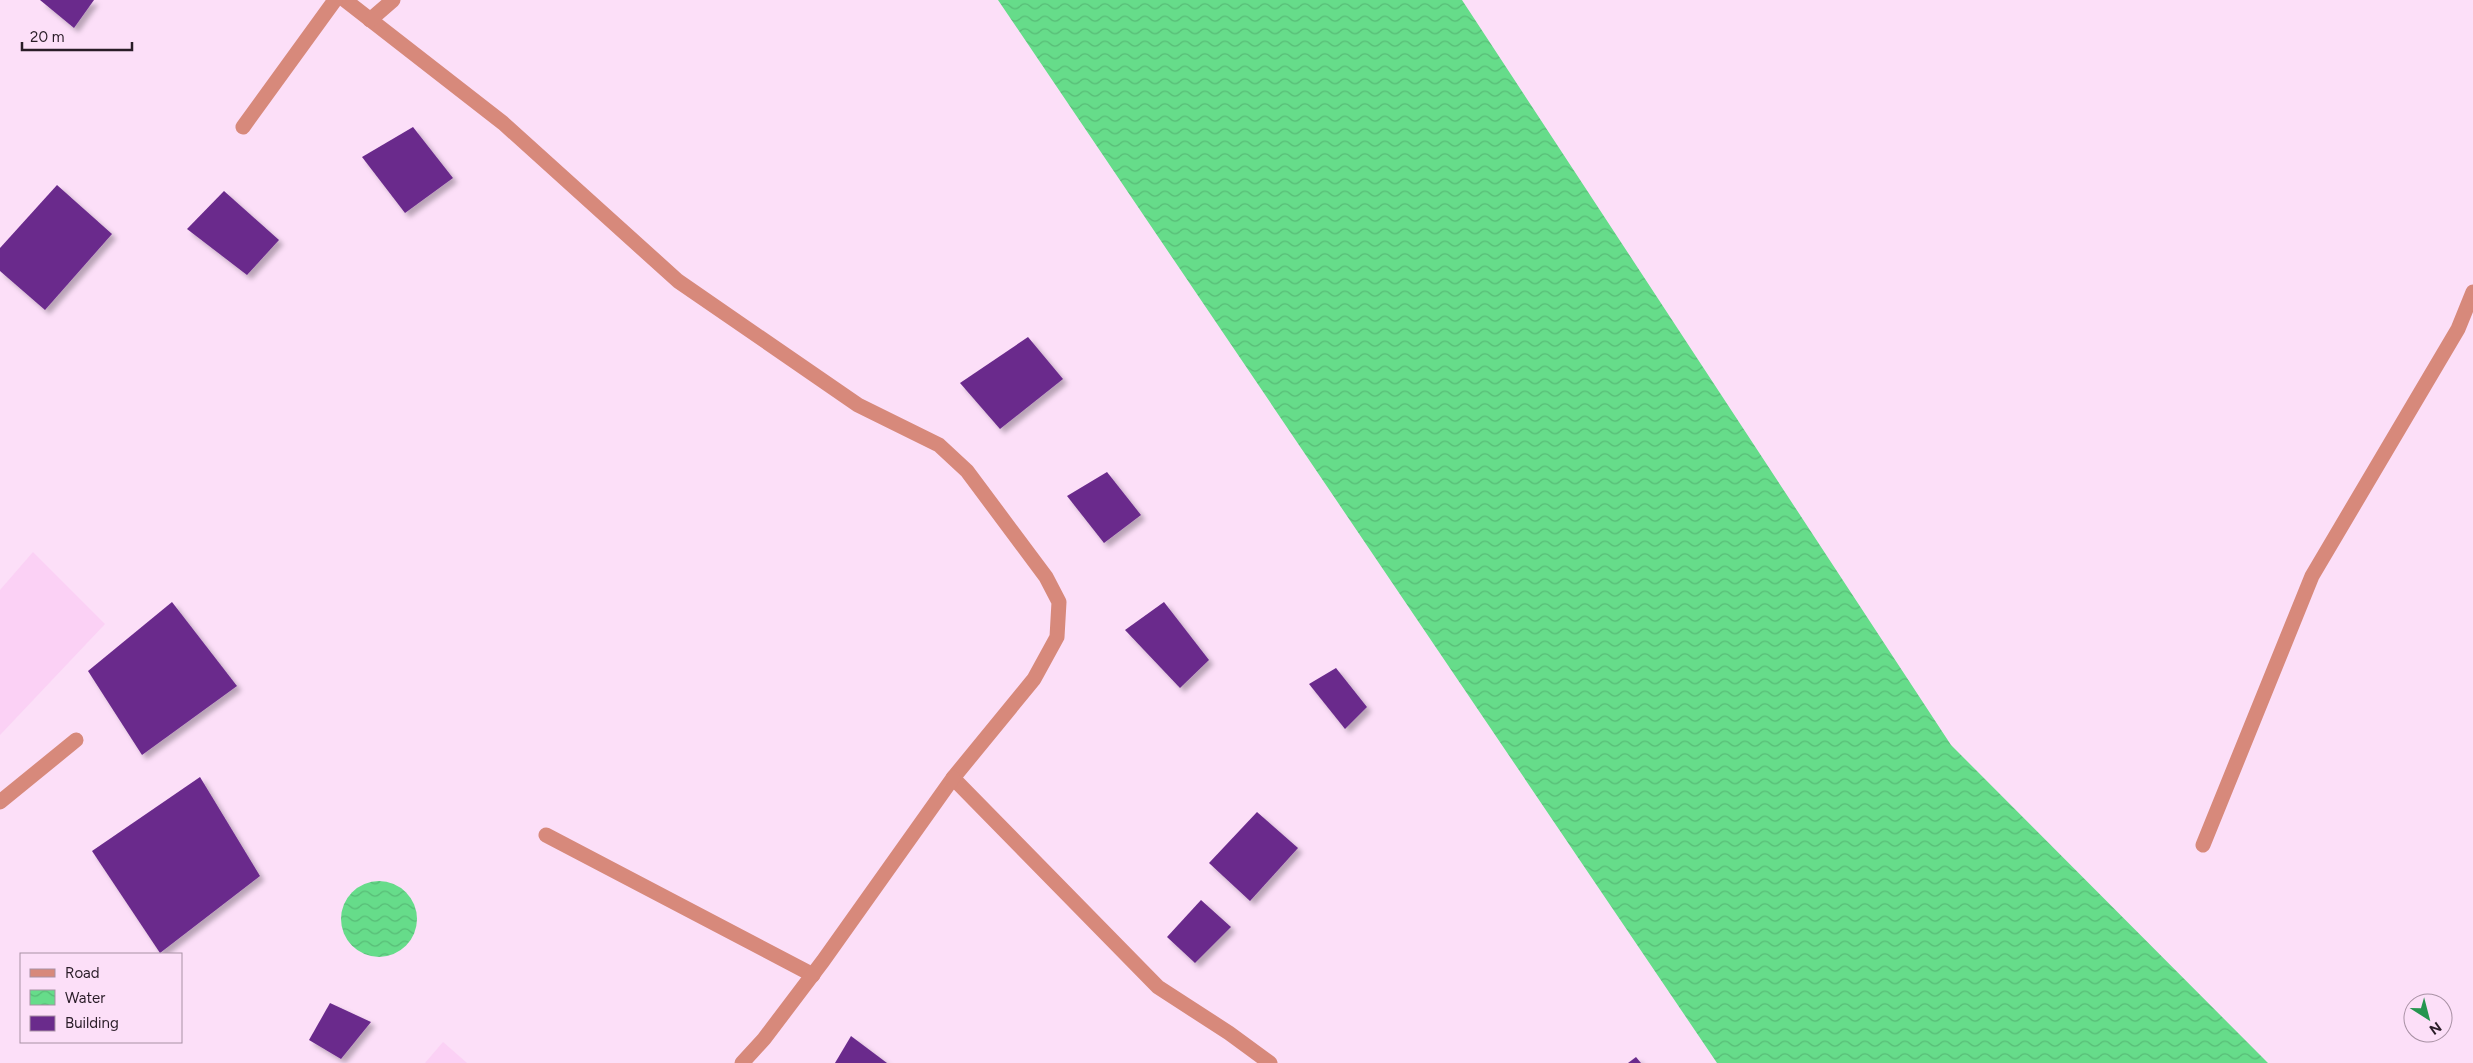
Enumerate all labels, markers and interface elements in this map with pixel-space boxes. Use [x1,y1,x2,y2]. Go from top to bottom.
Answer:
scale bar [22,20,132,52]
text: 20 m [30,28,64,46]
legend [20,953,182,1043]
text: Road [65,964,100,982]
text: Water [65,989,105,1007]
north arrow [2403,993,2453,1043]
text: Building [65,1014,119,1032]
text: N [2426,1018,2445,1038]

